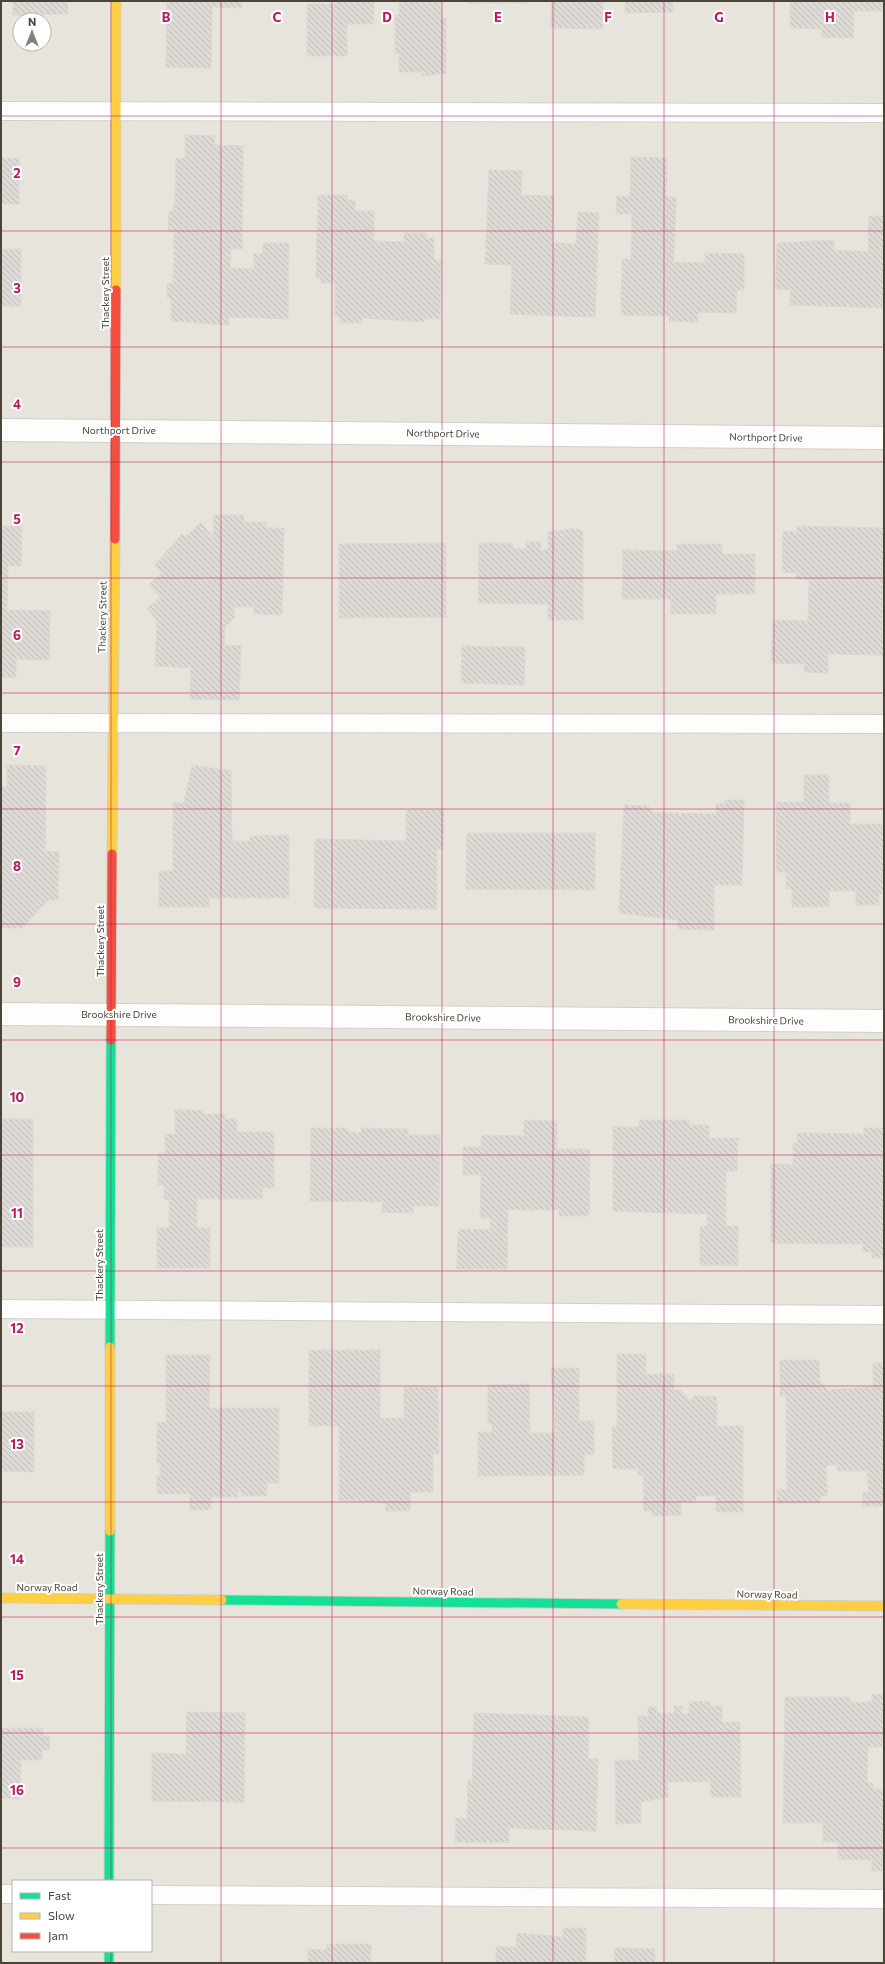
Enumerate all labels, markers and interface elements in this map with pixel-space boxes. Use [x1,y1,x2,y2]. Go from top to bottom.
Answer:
text: B [162,9,171,25]
text: C [273,9,282,25]
text: D [382,9,392,25]
text: E [494,9,502,25]
text: F [604,9,612,25]
text: G [714,9,724,25]
text: H [825,9,835,25]
north arrow [12,12,52,52]
text: N [28,15,36,28]
text: 2 [13,165,21,181]
street label: Thackery Street [99,257,111,329]
text: 3 [13,280,21,296]
text: 4 [13,396,21,412]
street label: Northport Drive [82,424,156,436]
street label: Northport Drive [406,426,480,440]
street label: Northport Drive [729,430,803,444]
text: 5 [13,511,21,527]
street label: Thackery Street [95,581,109,653]
text: 6 [13,627,21,643]
text: 7 [13,742,21,758]
text: 8 [13,858,21,874]
street label: Thackery Street [94,905,106,977]
text: 9 [13,974,21,990]
street label: Brookshire Drive [81,1008,157,1020]
street label: Brookshire Drive [405,1010,481,1024]
street label: Brookshire Drive [728,1013,804,1027]
text: 10 [10,1089,25,1105]
text: 11 [11,1205,23,1221]
street label: Thackery Street [93,1229,105,1301]
text: 12 [10,1320,24,1336]
text: 13 [10,1436,24,1452]
text: 14 [10,1551,24,1567]
street label: Thackery Street [93,1553,105,1625]
street label: Norway Road [17,1581,78,1593]
street label: Norway Road [412,1584,474,1598]
street label: Norway Road [736,1587,798,1601]
text: 15 [10,1667,24,1683]
text: 16 [10,1782,24,1798]
legend [12,1880,152,1952]
text: Fast [48,1888,71,1902]
text: Slow [48,1908,75,1922]
text: Jam [48,1928,68,1943]

